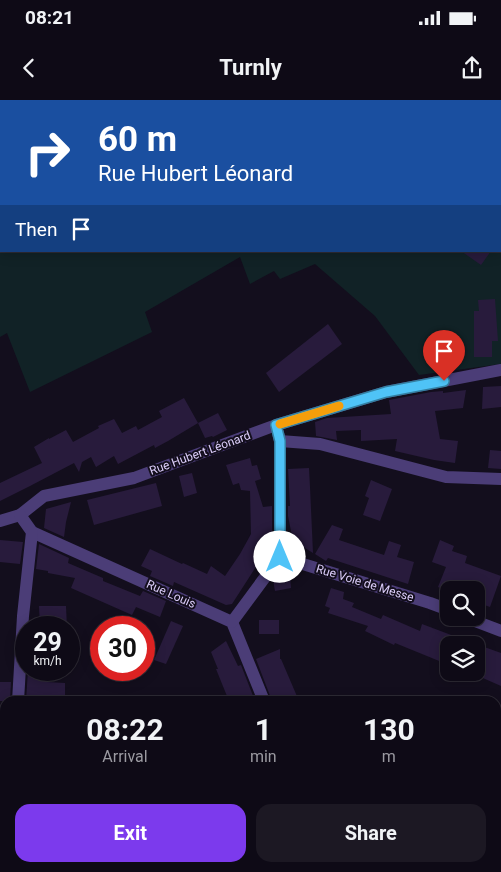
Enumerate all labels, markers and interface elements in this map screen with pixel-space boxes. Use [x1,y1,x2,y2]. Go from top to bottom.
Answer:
text: 08:21 [25,6,74,29]
icon: back [15,54,43,82]
icon: share [458,54,486,82]
text: Turnly [219,55,282,80]
text: 60 m [98,119,177,160]
icon: right [15,120,80,185]
text: Rue Hubert Léonard [98,161,293,186]
icon: arrive [67,215,95,243]
text: Then [15,218,57,241]
pin [423,330,465,381]
icon: arrive [430,337,458,365]
street label: Rue Hubert Léonard [148,428,252,478]
position arrow [253,530,305,582]
street label: Rue Voie de Messe [314,561,416,605]
street label: Rue Louis [144,577,198,611]
map controls [440,581,485,681]
button: search [440,581,485,626]
speed limit sign: 30 [90,616,155,681]
text: 29 [33,628,62,657]
button: layers [440,636,485,681]
text: km/h [33,654,62,668]
text: 08:22 [86,712,164,747]
text: 1 [255,712,272,747]
text: 130 [363,712,415,747]
text: Arrival [102,747,148,766]
text: min [250,747,277,766]
text: m [382,747,396,766]
button: Exit [15,804,246,862]
button: Share [256,804,486,862]

